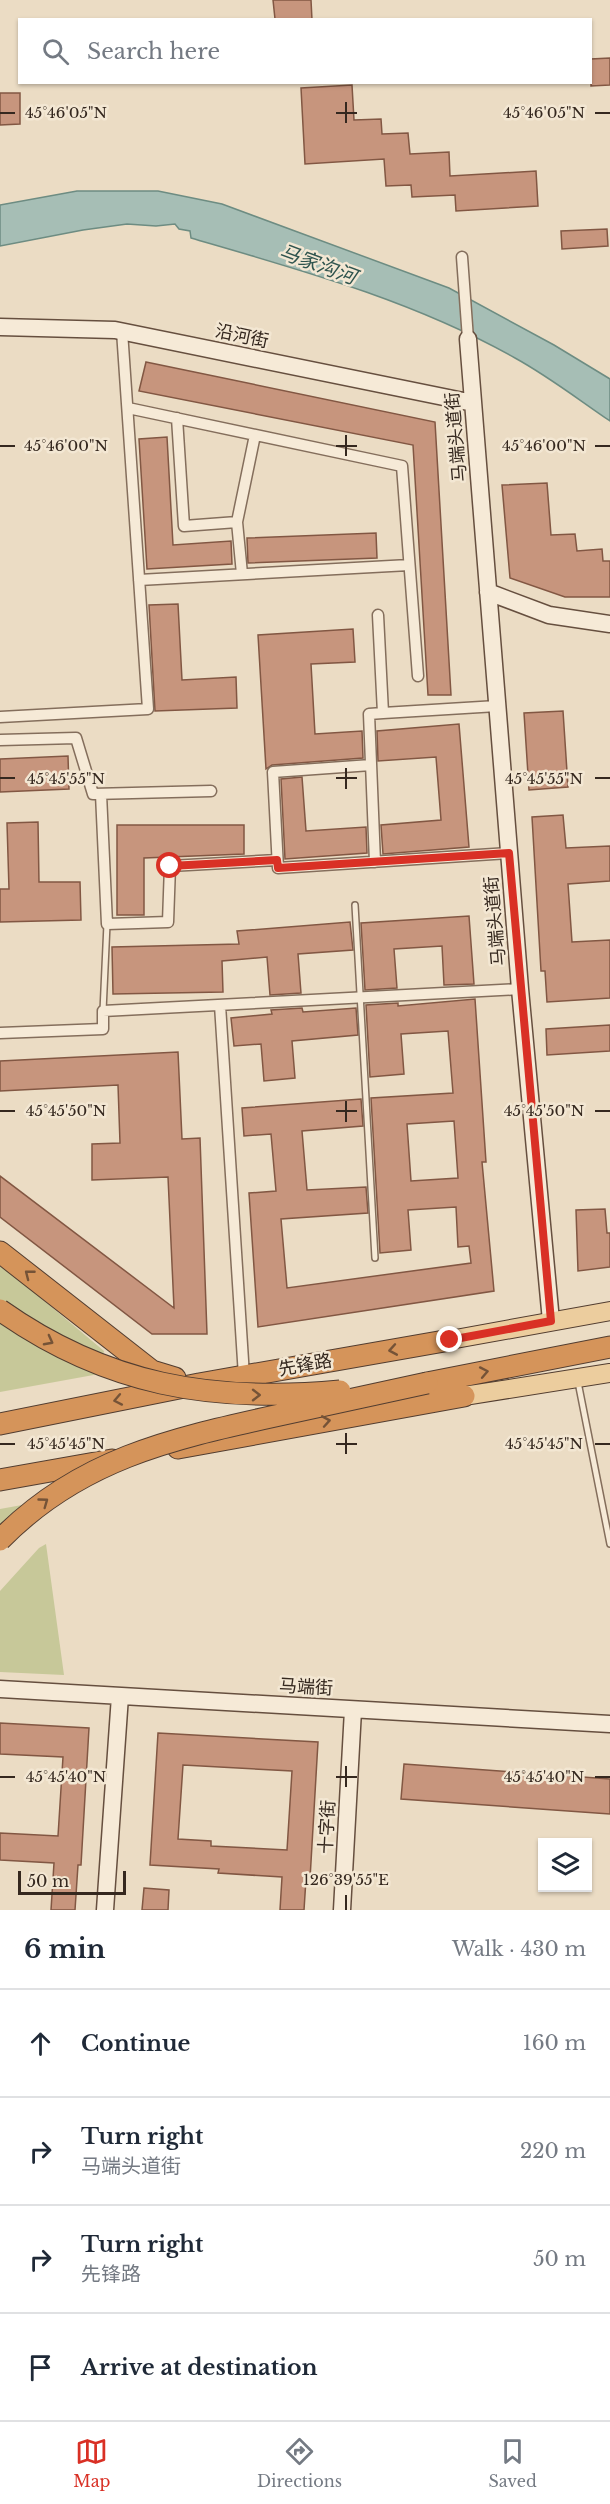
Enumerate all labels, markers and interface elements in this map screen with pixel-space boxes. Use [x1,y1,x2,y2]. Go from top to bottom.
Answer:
search box [18,18,592,84]
icon: search [39,35,72,68]
text: Search here [87,38,220,65]
text: 45°46'05"N [25,103,107,122]
text: 45°46'05"N [503,103,585,122]
water label: 马家沟河 [276,239,363,290]
street label: 沿河街 [213,320,271,352]
street label: 马端头道街 [441,391,471,483]
text: 45°46'00"N [24,436,108,455]
text: 45°46'00"N [502,436,586,455]
text: 45°45'55"N [27,769,105,788]
text: 45°45'55"N [505,769,583,788]
route start [156,852,182,878]
street label: 马端头道街 [480,875,510,967]
text: 45°45'50"N [26,1101,106,1120]
text: 45°45'50"N [504,1101,584,1120]
one-way arrow [24,1271,35,1282]
route end [436,1326,462,1352]
one-way arrow [43,1334,54,1345]
one-way arrow [388,1343,398,1356]
street label: 先锋路 [277,1349,333,1381]
one-way arrow [479,1366,489,1379]
one-way arrow [252,1389,261,1401]
one-way arrow [114,1393,124,1406]
one-way arrow [321,1415,331,1428]
text: 45°45'45"N [27,1434,105,1453]
text: 45°45'45"N [505,1434,583,1453]
one-way arrow [38,1498,49,1509]
street label: 马端街 [278,1675,334,1699]
text: 45°45'40"N [26,1767,106,1786]
text: 45°45'40"N [504,1767,584,1786]
street label: 十字街 [315,1799,339,1855]
map controls [538,1838,592,1892]
button: layers [538,1838,592,1892]
scale bar [18,1868,126,1896]
text: 126°39'55"E [303,1870,389,1889]
text: 50 m [27,1871,69,1891]
text: 6 min [24,1933,105,1965]
text: Walk · 430 m [452,1937,586,1961]
icon: ahead [24,2027,57,2060]
text: Continue [81,2030,190,2057]
text: 160 m [523,2031,586,2055]
text: Turn right [81,2123,203,2150]
icon: right [24,2135,57,2168]
text: 220 m [520,2139,586,2163]
text: 马端头道街 [81,2154,181,2178]
text: Turn right [81,2231,203,2258]
icon: right [24,2243,57,2276]
text: 50 m [533,2247,586,2271]
text: 先锋路 [81,2262,141,2286]
icon: arrive [24,2351,57,2384]
text: Arrive at destination [81,2354,318,2381]
tab: Map [73,2435,110,2491]
tab: Directions [257,2435,342,2491]
tab: Saved [488,2435,537,2491]

